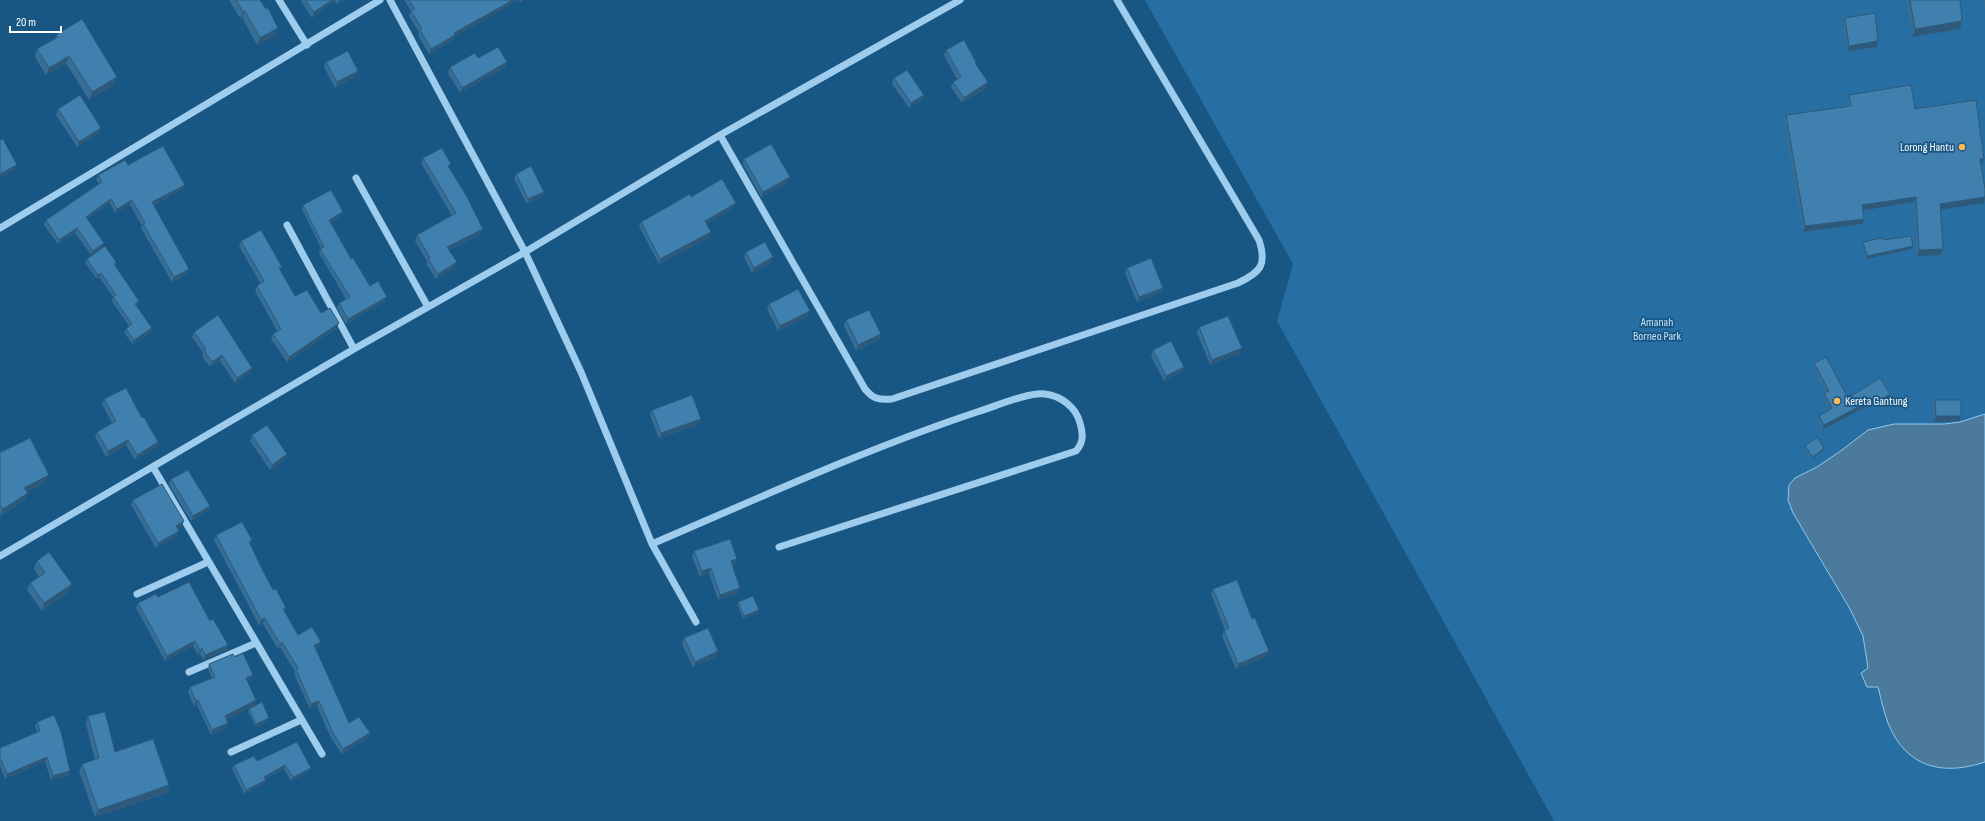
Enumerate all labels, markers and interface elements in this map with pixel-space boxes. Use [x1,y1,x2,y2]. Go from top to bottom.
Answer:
scale bar [10,8,61,34]
text: 20 m [16,15,36,30]
place label: Lorong Hantu [1900,140,1954,155]
marker: Lorong Hantu [1957,142,1967,152]
park label: Amanah Borneo Park [1633,315,1681,344]
place label: Kereta Gantung [1845,394,1908,409]
marker: Kereta Gantung [1832,396,1842,406]

